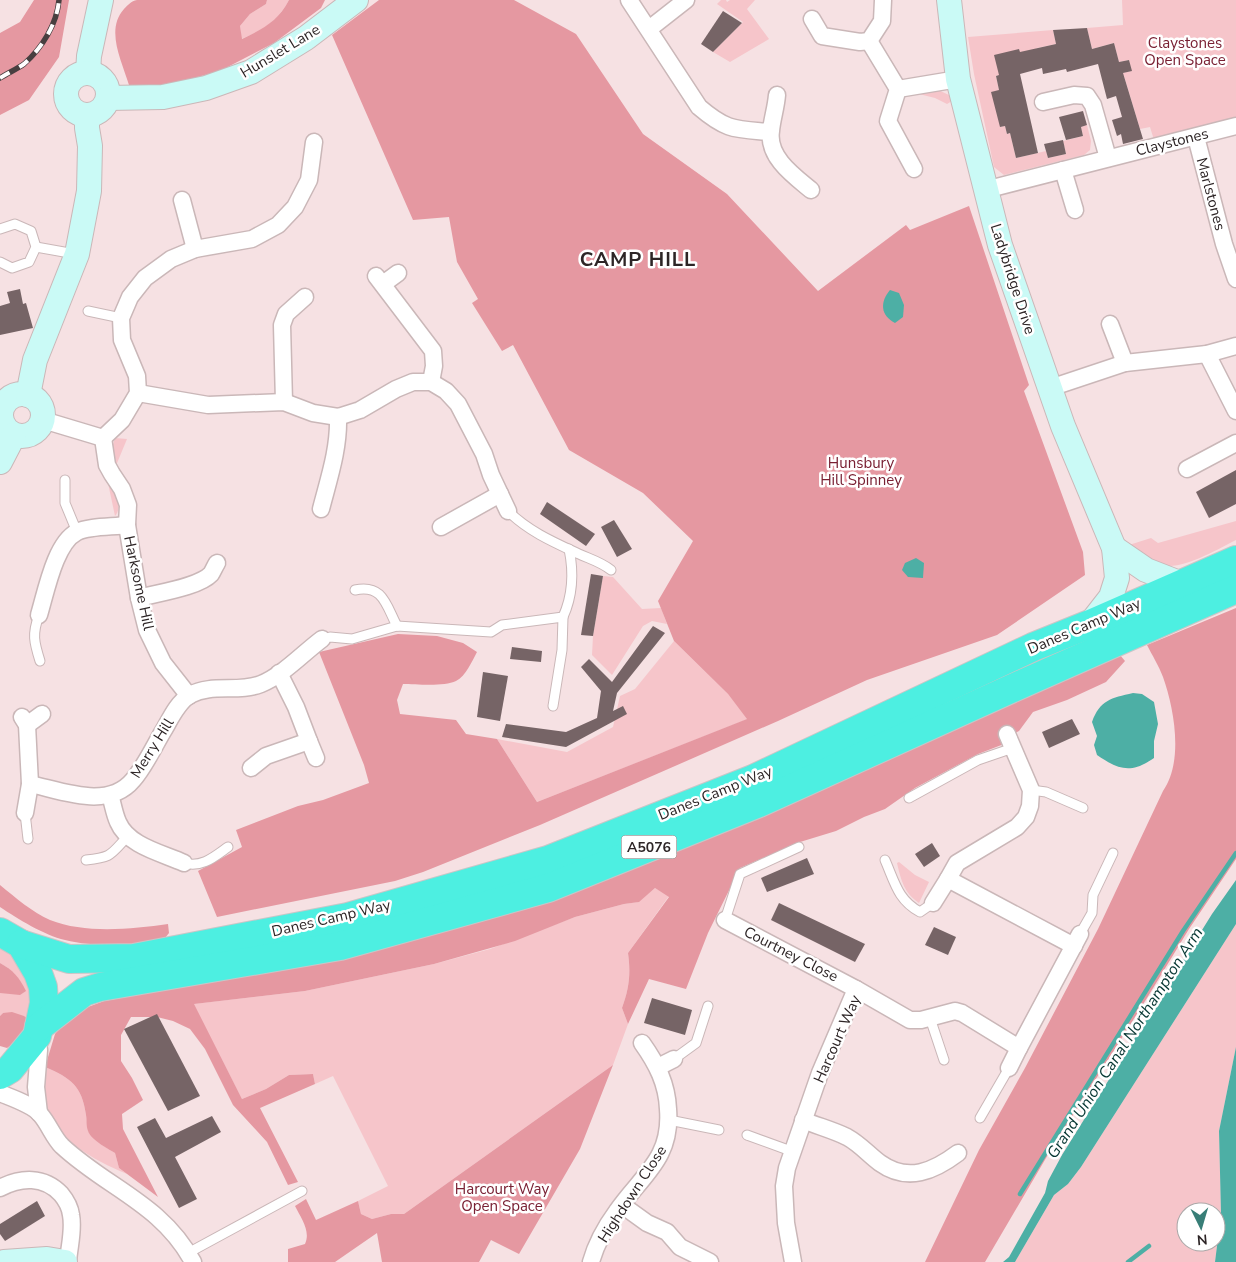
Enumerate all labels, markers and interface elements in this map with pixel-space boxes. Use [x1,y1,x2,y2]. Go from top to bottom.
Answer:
street label: Hunslet Lane [236,19,324,83]
park label: Claystones Open Space [1144,33,1226,70]
street label: Claystones [1134,123,1210,161]
street label: Marlstones [1192,155,1230,233]
street label: Ladybridge Drive [986,221,1040,337]
district label: CAMP HILL [580,246,696,273]
park label: Hunsbury Hill Spinney [820,453,902,490]
street label: Harksome Hill [119,534,159,633]
street label: Danes Camp Way [1024,593,1144,659]
street label: Merry Hill [126,714,179,782]
street label: Danes Camp Way [655,761,775,825]
road number: A5076 [622,836,676,859]
street label: Danes Camp Way [270,895,393,941]
street label: Courtney Close [740,922,842,986]
water label: Grand Union Canal Northampton Arm [1042,923,1208,1163]
street label: Harcourt Way [809,992,865,1086]
street label: Highdown Close [593,1142,671,1246]
park label: Harcourt Way Open Space [455,1179,549,1216]
north arrow [1176,1202,1226,1252]
text: N [1196,1230,1208,1249]

